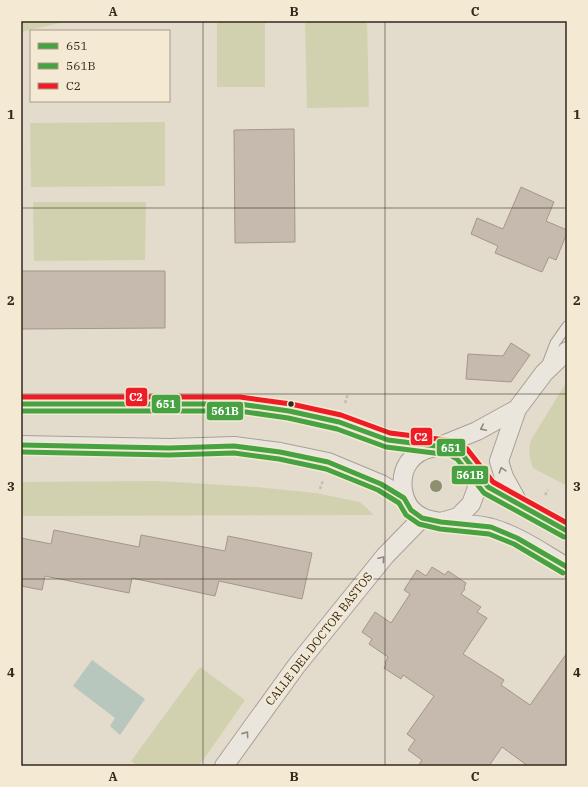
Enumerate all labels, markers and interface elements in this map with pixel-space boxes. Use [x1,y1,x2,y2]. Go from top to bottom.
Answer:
text: A [108,3,118,20]
text: B [289,3,299,20]
text: C [471,3,480,20]
legend [30,30,170,102]
text: 651 [66,38,88,53]
text: 561B [66,58,96,73]
text: C2 [66,78,81,93]
text: 1 [7,106,15,123]
text: 1 [573,106,581,123]
text: 2 [7,292,15,309]
text: 2 [573,292,581,309]
line badge: C2 [125,387,148,407]
text: C2 [129,390,143,404]
line badge: 651 [151,394,181,414]
text: 651 [156,397,176,411]
unlabelled marker [286,399,296,409]
line badge: 561B [206,401,244,421]
text: 561B [211,404,239,418]
one-way arrow [480,423,487,431]
line badge: C2 [410,427,433,446]
text: C2 [414,430,428,444]
line badge: 651 [436,438,466,457]
text: 651 [441,441,461,455]
line badge: 561B [451,465,489,485]
one-way arrow [498,466,507,473]
text: 561B [456,468,484,482]
text: 3 [7,478,15,495]
text: 3 [573,478,581,495]
one-way arrow [378,556,385,563]
street label: CALLE DEL DOCTOR BASTOS [262,569,375,708]
text: 4 [7,664,15,681]
text: 4 [573,664,581,681]
one-way arrow [241,731,249,738]
text: A [108,768,118,785]
text: B [289,768,299,785]
text: C [471,768,480,785]

